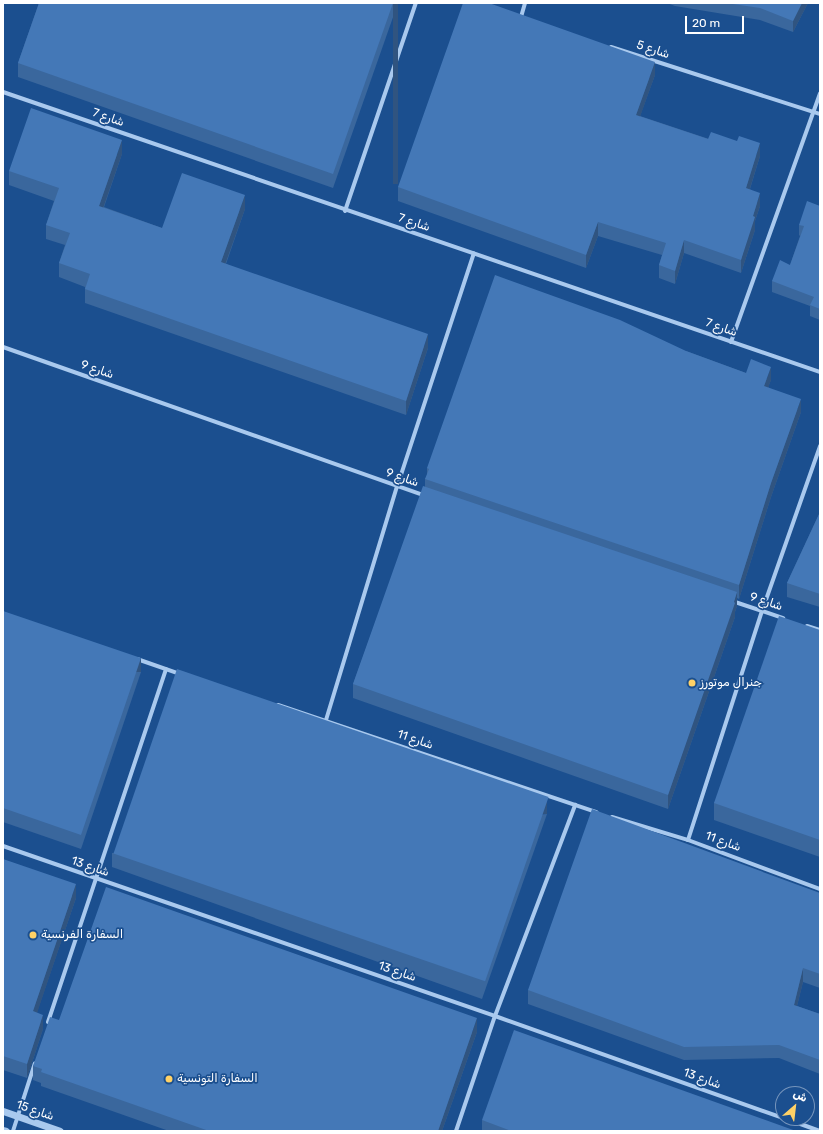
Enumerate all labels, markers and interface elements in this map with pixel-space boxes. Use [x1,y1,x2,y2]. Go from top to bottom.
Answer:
scale bar [687,8,746,34]
text: 20 m [692,16,720,30]
street label: شارع 5 [635,38,671,62]
street label: شارع 7 [90,106,126,130]
street label: شارع 7 [396,211,432,235]
street label: شارع 7 [703,316,739,340]
street label: شارع 9 [79,358,115,382]
street label: شارع 9 [384,466,420,490]
street label: شارع 9 [748,590,784,614]
place label: جنرال موتورز [700,676,762,690]
marker: جنرال موتورز [687,678,697,688]
street label: شارع 11 [395,727,435,753]
street label: شارع 11 [703,829,743,855]
street label: شارع 13 [69,854,111,880]
place label: السفارة الفرنسية [41,928,123,942]
marker: السفارة الفرنسية [28,930,38,940]
street label: شارع 13 [376,959,418,985]
street label: شارع 13 [681,1066,723,1092]
place label: السفارة التونسية [177,1072,258,1086]
marker: السفارة التونسية [164,1074,174,1084]
north arrow [775,1086,815,1126]
text: ش [791,1087,810,1105]
street label: شارع 15 [14,1098,56,1124]

